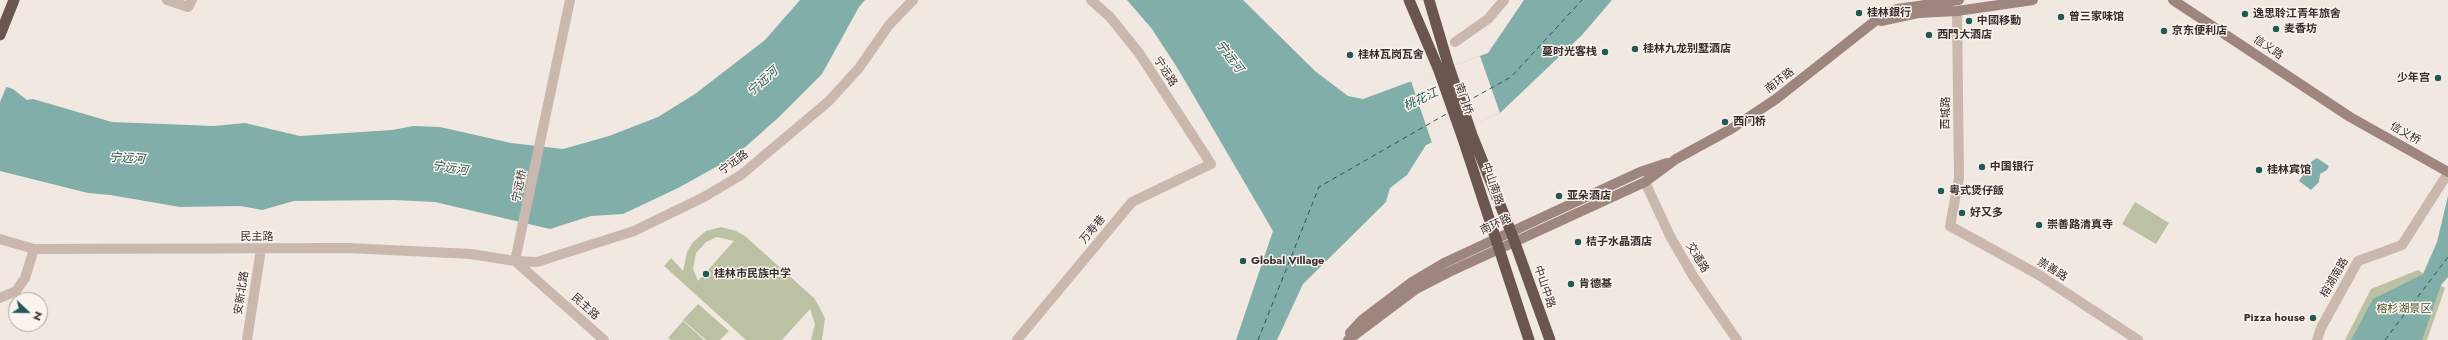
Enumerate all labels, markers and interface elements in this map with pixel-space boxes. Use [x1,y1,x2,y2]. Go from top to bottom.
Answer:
place label: 桂林銀行 [1867,6,1911,20]
place label: 逸思聆江青年旅舍 [2253,7,2341,21]
marker: 桂林銀行 [1854,8,1864,18]
marker: 逸思聆江青年旅舍 [2240,9,2250,19]
place label: 曾三家味馆 [2069,10,2124,24]
marker: 曾三家味馆 [2056,12,2066,22]
place label: 中國移動 [1977,14,2021,28]
marker: 中國移動 [1964,16,1974,26]
place label: 麦香坊 [2284,22,2317,36]
place label: 京东便利店 [2172,24,2227,38]
marker: 麦香坊 [2271,24,2281,34]
marker: 京东便利店 [2159,26,2169,36]
place label: 西門大酒店 [1937,28,1992,42]
marker: 西門大酒店 [1924,30,1934,40]
street label: 信义路 [2251,33,2285,63]
water label: 宁远河 [1212,38,1246,76]
place label: 桂林九龙别墅酒店 [1643,42,1731,56]
marker: 桂林九龙别墅酒店 [1630,44,1640,54]
place label: 蔓时光客栈 [1542,45,1597,59]
marker: 蔓时光客栈 [1600,47,1610,57]
place label: 桂林瓦岗瓦舍 [1358,48,1424,62]
marker: 桂林瓦岗瓦舍 [1345,50,1355,60]
street label: 宁远路 [1150,55,1180,89]
water label: 宁远河 [745,65,781,99]
street label: 南环路 [1763,66,1797,96]
place label: 少年宫 [2397,71,2430,85]
marker: 少年宫 [2433,73,2443,83]
street label: 南门桥 [1451,81,1475,117]
water label: 桃花江 [1402,86,1440,114]
street label: 西城路 [1939,97,1953,129]
place label: 西门桥 [1733,115,1766,129]
marker: 西门桥 [1720,117,1730,127]
street label: 信义桥 [2387,120,2423,148]
street label: 宁远路 [717,148,751,178]
water label: 宁远河 [109,151,145,167]
water label: 宁远河 [431,159,469,179]
place label: 中国银行 [1990,160,2034,174]
street label: 中山南路 [1479,161,1505,207]
marker: 中国银行 [1977,162,1987,172]
place label: 桂林宾馆 [2267,163,2311,177]
marker: 桂林宾馆 [2254,165,2264,175]
street label: 宁远桥 [510,168,530,204]
place label: 粵式煲仔飯 [1949,184,2004,198]
marker: 粵式煲仔飯 [1936,186,1946,196]
place label: 亚朵酒店 [1567,189,1611,203]
marker: 亚朵酒店 [1554,191,1564,201]
place label: 好又多 [1970,206,2003,220]
marker: 好又多 [1957,208,1967,218]
street label: 南环路 [1478,212,1514,238]
street label: 万寿巷 [1077,213,1109,247]
place label: 崇善路清真寺 [2047,218,2113,232]
marker: 崇善路清真寺 [2034,220,2044,230]
street label: 民主路 [241,230,273,244]
place label: 桔子水晶酒店 [1586,235,1652,249]
marker: 桔子水晶酒店 [1573,237,1583,247]
street label: 交通路 [1683,240,1711,276]
place label: Global Village [1251,254,1324,268]
marker: Global Village [1238,256,1248,266]
street label: 崇善路 [2035,256,2069,284]
street label: 榕湖南路 [2318,256,2352,300]
street label: 中山中路 [1531,264,1557,310]
place label: 桂林市民族中学 [714,267,791,281]
marker: 桂林市民族中学 [701,269,711,279]
street label: 安新北路 [232,270,252,316]
place label: 肯德基 [1579,277,1612,291]
marker: 肯德基 [1566,279,1576,289]
street label: 民主路 [568,291,602,323]
north arrow [8,292,48,332]
park label: 榕杉湖景区 [2377,302,2431,316]
text: N [29,309,47,323]
place label: Pizza house [2244,311,2305,325]
marker: Pizza house [2308,313,2318,323]

